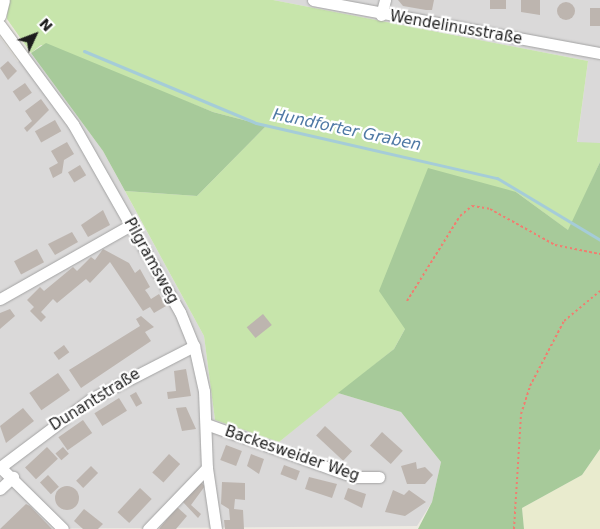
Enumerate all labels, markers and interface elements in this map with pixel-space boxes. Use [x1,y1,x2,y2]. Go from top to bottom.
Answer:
street label: Wendelinusstraße [388,7,524,49]
north arrow [10,10,60,60]
text: N [36,15,56,35]
water label: Hundforter Graben [271,105,423,155]
street label: Pilgramsweg [120,215,182,307]
street label: Dunantstraße [47,365,143,435]
street label: Backesweider Weg [222,423,362,485]

